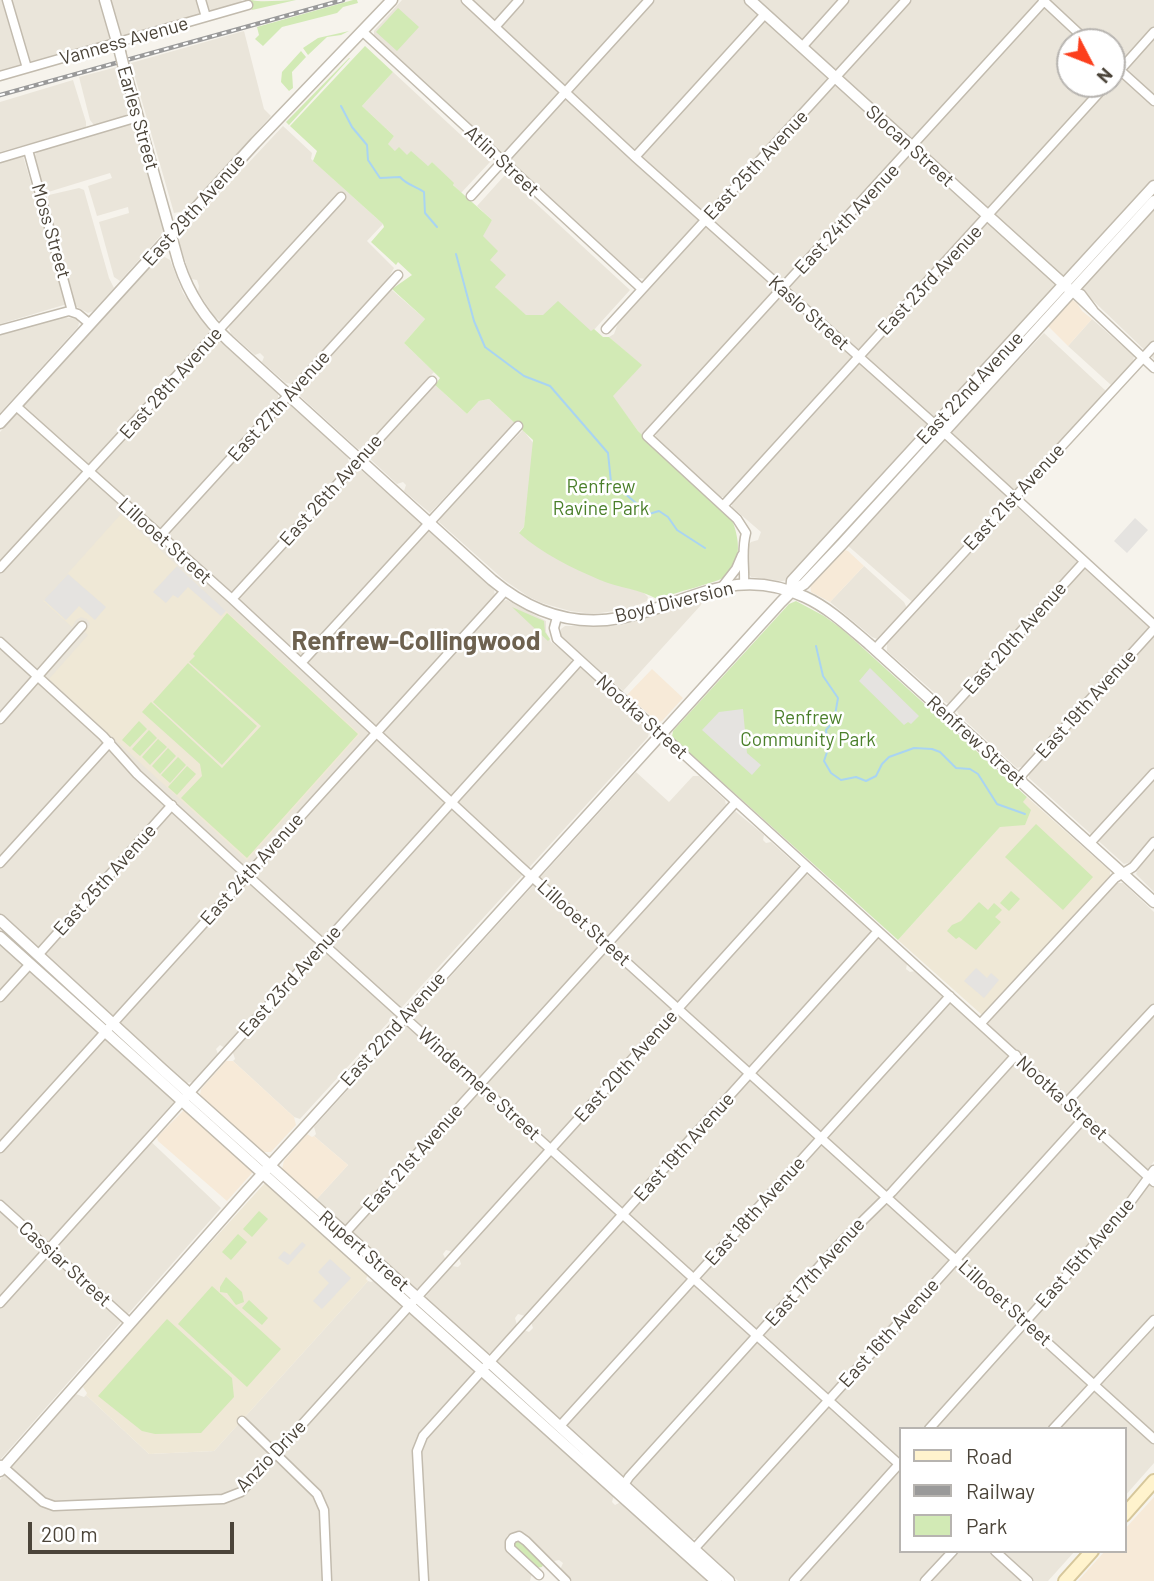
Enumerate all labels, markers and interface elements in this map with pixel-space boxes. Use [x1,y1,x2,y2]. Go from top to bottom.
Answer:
street label: Vanness Avenue [57,12,191,70]
north arrow [1056,28,1126,98]
street label: Earles Street [112,63,164,173]
text: N [1093,64,1118,88]
street label: Slocan Street [861,100,959,192]
street label: East 25th Avenue [699,105,813,225]
street label: Atlin Street [460,121,544,201]
street label: East 29th Avenue [138,149,250,271]
street label: East 24th Avenue [790,159,904,279]
street label: Moss Street [27,181,75,281]
street label: East 23rd Avenue [873,220,987,340]
street label: Kaslo Street [764,271,854,355]
street label: East 28th Avenue [115,322,227,444]
street label: East 22nd Avenue [912,327,1028,449]
street label: East 27th Avenue [223,346,335,466]
street label: East 26th Avenue [275,429,387,551]
street label: East 21st Avenue [959,439,1069,555]
park label: Renfrew Ravine Park [553,476,649,520]
street label: Lillooet Street [114,493,216,589]
street label: Boyd Diversion [612,576,736,628]
street label: East 20th Avenue [959,577,1071,699]
district label: Renfrew-Collingwood [292,625,540,657]
street label: East 19th Avenue [1031,645,1141,763]
street label: Nootka Street [592,670,692,764]
street label: Renfrew Street [922,691,1030,791]
park label: Renfrew Community Park [740,707,876,751]
street label: East 24th Avenue [196,808,308,930]
street label: East 25th Avenue [49,819,161,941]
street label: Lillooet Street [533,875,635,971]
street label: East 23rd Avenue [234,921,346,1041]
street label: East 22nd Avenue [336,967,450,1091]
street label: East 20th Avenue [570,1005,682,1127]
street label: Windermere Street [413,1023,545,1145]
street label: Nootka Street [1012,1051,1112,1145]
street label: East 19th Avenue [629,1088,739,1206]
street label: East 21st Avenue [358,1099,468,1217]
street label: East 18th Avenue [700,1152,810,1270]
street label: East 15th Avenue [1031,1193,1139,1313]
street label: Rupert Street [314,1206,414,1296]
street label: East 17th Avenue [760,1213,870,1331]
street label: Cassiar Street [14,1217,116,1311]
street label: Lillooet Street [954,1255,1056,1351]
street label: East 16th Avenue [834,1274,944,1392]
street label: Anzio Drive [231,1415,311,1497]
legend [898,1427,1126,1553]
text: Road [966,1443,1012,1468]
text: Railway [966,1478,1035,1503]
scale bar [32,1508,238,1552]
text: Park [966,1513,1007,1538]
text: 200 m [41,1521,98,1546]

